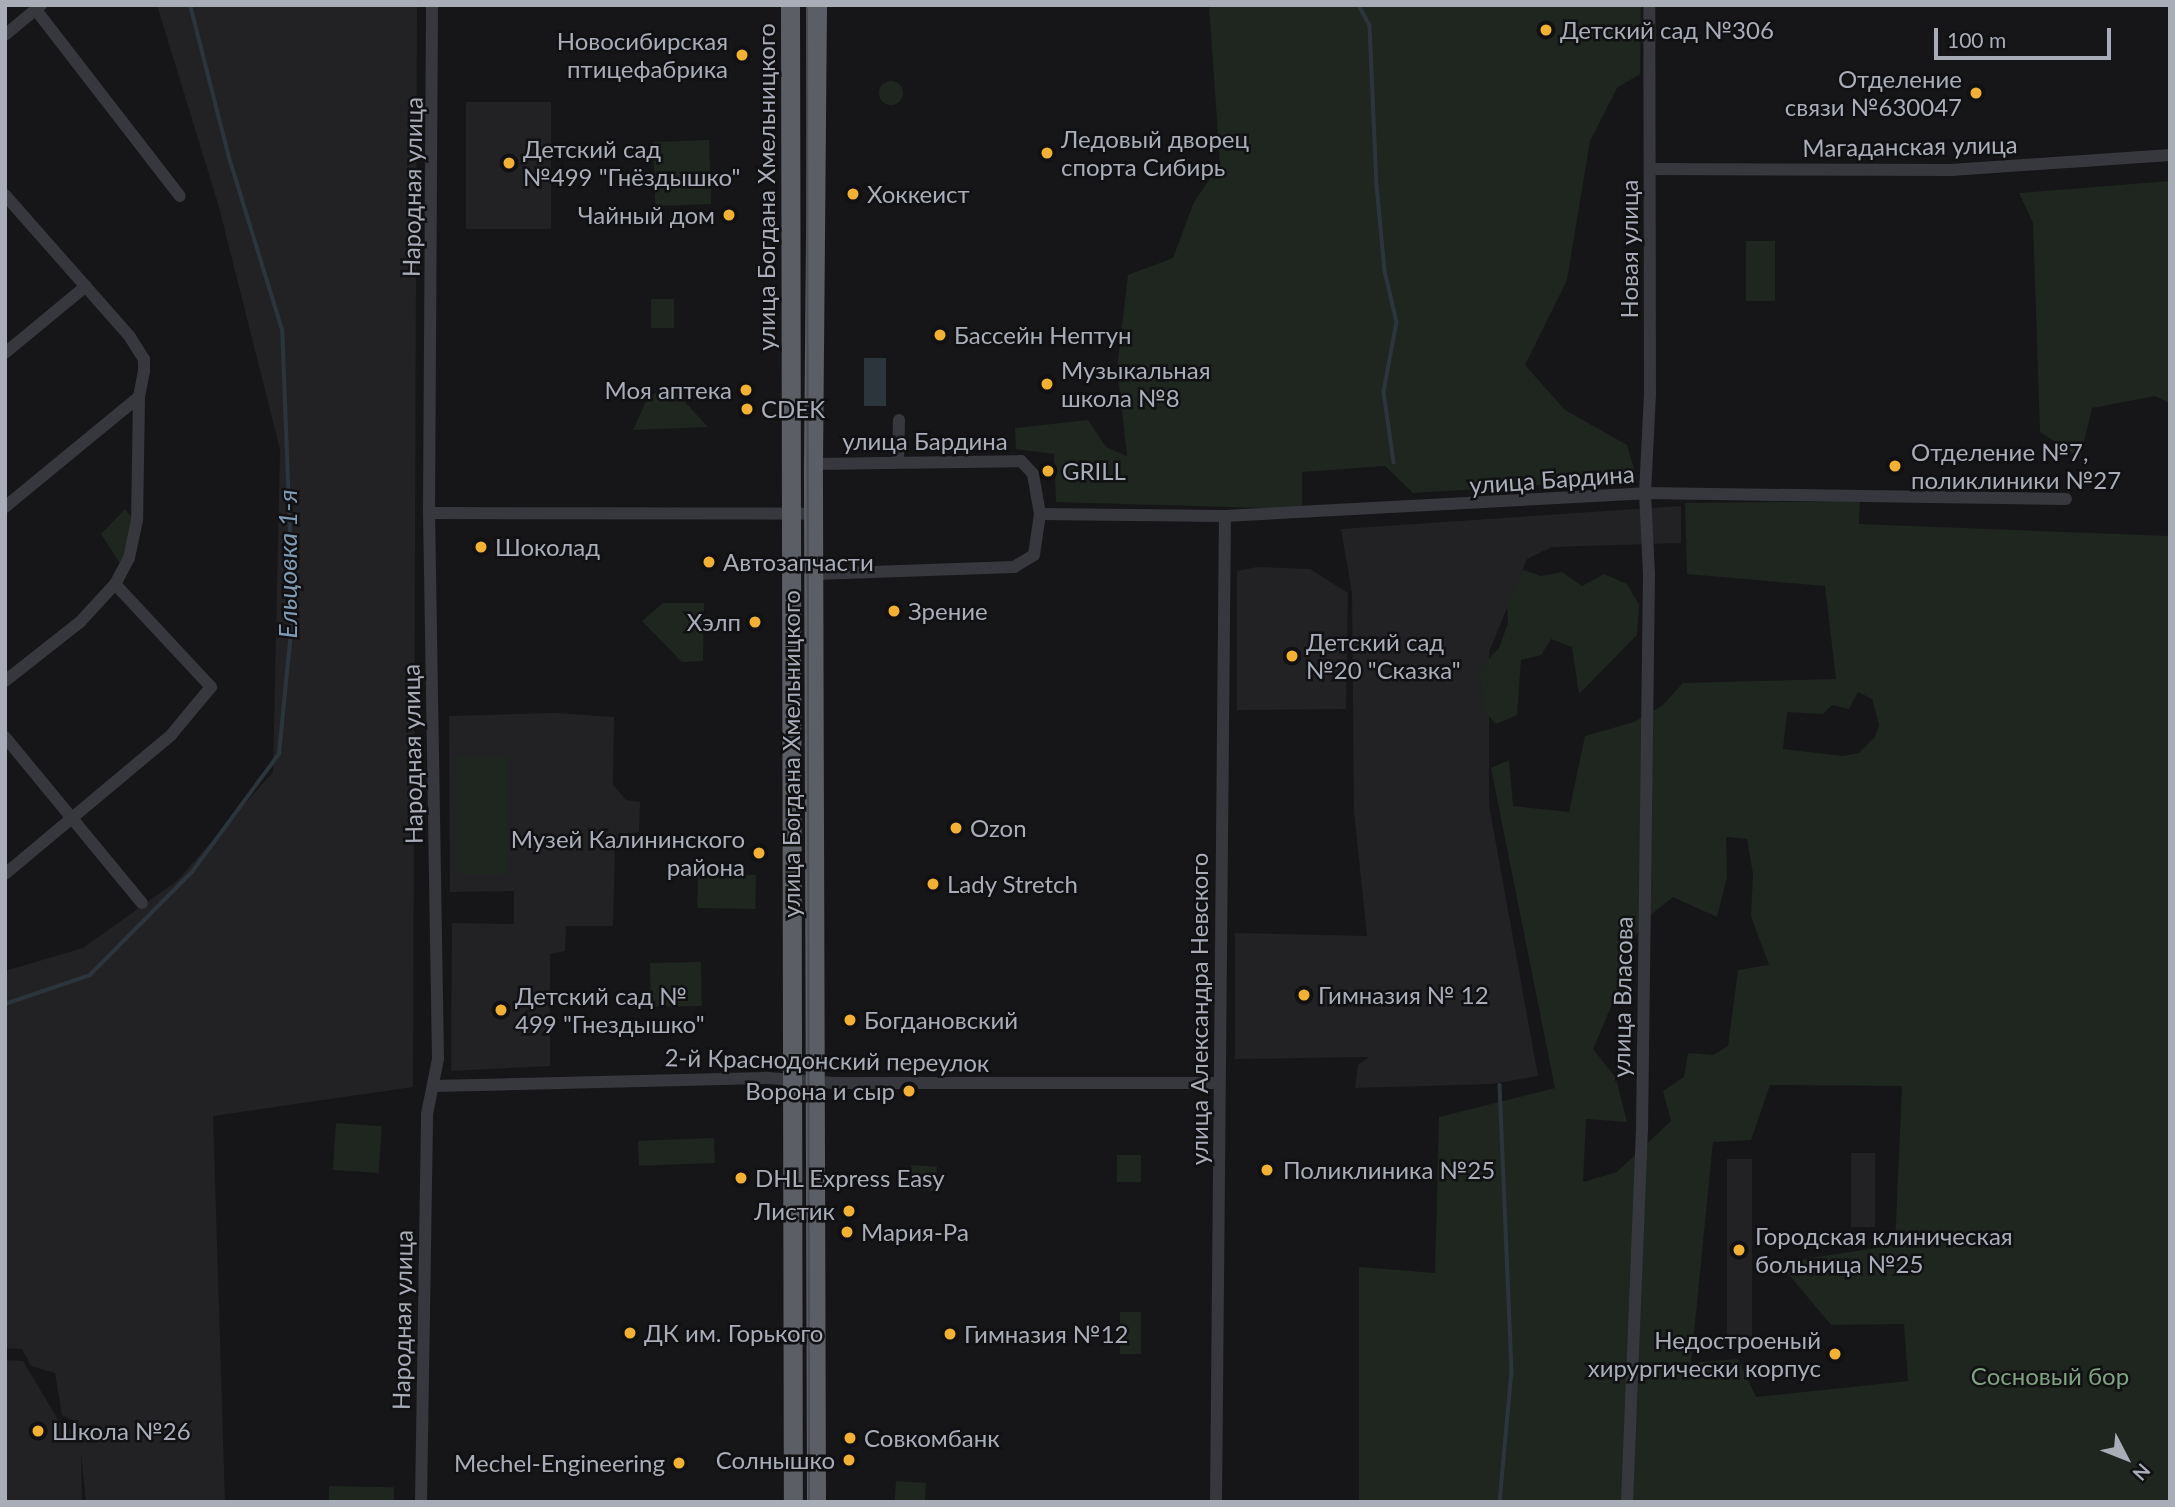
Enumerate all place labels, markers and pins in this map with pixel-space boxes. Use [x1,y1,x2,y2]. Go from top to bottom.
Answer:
place label: Детский сад №306 [1560,16,1774,44]
marker: Детский сад №306 [1538,22,1554,38]
place label: Новосибирская птицефабрика [557,27,728,83]
marker: Новосибирская птицефабрика [734,47,750,63]
place label: Отделение связи №630047 [1785,65,1962,121]
marker: Отделение связи №630047 [1968,85,1984,101]
place label: Ледовый дворец спорта Сибирь [1061,125,1249,181]
place label: Детский сад №499 "Гнёздышко" [523,135,740,191]
marker: Ледовый дворец спорта Сибирь [1039,145,1055,161]
marker: Детский сад №499 "Гнёздышко" [501,155,517,171]
place label: Хоккеист [867,180,970,208]
marker: Хоккеист [845,186,861,202]
place label: Чайный дом [578,201,715,229]
marker: Чайный дом [721,207,737,223]
place label: Бассейн Нептун [954,321,1132,349]
marker: Бассейн Нептун [932,327,948,343]
place label: Музыкальная школа №8 [1061,356,1211,412]
place label: Моя аптека [605,376,732,404]
marker: Музыкальная школа №8 [1039,376,1055,392]
marker: Моя аптека [738,382,754,398]
place label: CDEK [761,395,825,423]
marker: CDEK [739,401,755,417]
place label: Отделение №7, поликлиники №27 [1911,438,2121,494]
marker: Отделение №7, поликлиники №27 [1885,456,1905,476]
place label: GRILL [1062,457,1126,485]
marker: GRILL [1040,463,1056,479]
place label: Шоколад [495,533,600,561]
marker: Шоколад [473,539,489,555]
place label: Автозапчасти [723,548,874,576]
marker: Автозапчасти [701,554,717,570]
place label: Зрение [908,597,988,625]
marker: Зрение [886,603,902,619]
place label: Хэлп [687,608,741,636]
marker: Хэлп [747,614,763,630]
place label: Детский сад №20 "Сказка" [1306,628,1461,684]
marker: Детский сад №20 "Сказка" [1284,648,1300,664]
place label: Ozon [970,814,1027,842]
marker: Ozon [948,820,964,836]
place label: Музей Калининского района [511,825,745,881]
marker: Музей Калининского района [751,845,767,861]
place label: Lady Stretch [947,870,1079,898]
marker: Lady Stretch [925,876,941,892]
place label: Гимназия № 12 [1318,981,1489,1009]
place label: Детский сад № 499 "Гнездышко" [515,982,705,1038]
marker: Гимназия № 12 [1296,987,1312,1003]
marker: Детский сад № 499 "Гнездышко" [493,1002,509,1018]
place label: Богдановский [864,1006,1018,1034]
marker: Богдановский [842,1012,858,1028]
place label: Ворона и сыр [745,1077,895,1105]
marker: Ворона и сыр [901,1083,917,1099]
place label: Поликлиника №25 [1283,1156,1495,1184]
marker: Поликлиника №25 [1257,1160,1277,1180]
place label: DHL Express Easy [755,1164,945,1192]
marker: DHL Express Easy [733,1170,749,1186]
place label: Листик [754,1197,835,1225]
marker: Листик [841,1203,857,1219]
place label: Мария-Ра [861,1218,969,1246]
place label: Городская клиническая больница №25 [1755,1222,2013,1278]
marker: Мария-Ра [839,1224,855,1240]
marker: Городская клиническая больница №25 [1729,1240,1749,1260]
place label: ДК им. Горького [644,1319,823,1347]
place label: Гимназия №12 [964,1320,1128,1348]
marker: ДК им. Горького [622,1325,638,1341]
marker: Гимназия №12 [942,1326,958,1342]
place label: Недостроеный хирургически корпус [1588,1326,1821,1382]
marker: Недостроеный хирургически корпус [1827,1346,1843,1362]
place label: Школа №26 [52,1417,191,1445]
marker: Школа №26 [30,1423,46,1439]
place label: Совкомбанк [864,1424,1000,1452]
marker: Совкомбанк [842,1430,858,1446]
place label: Солнышко [716,1446,835,1474]
place label: Mechel-Engineering [454,1449,665,1477]
marker: Солнышко [841,1452,857,1468]
marker: Mechel-Engineering [671,1455,687,1471]

